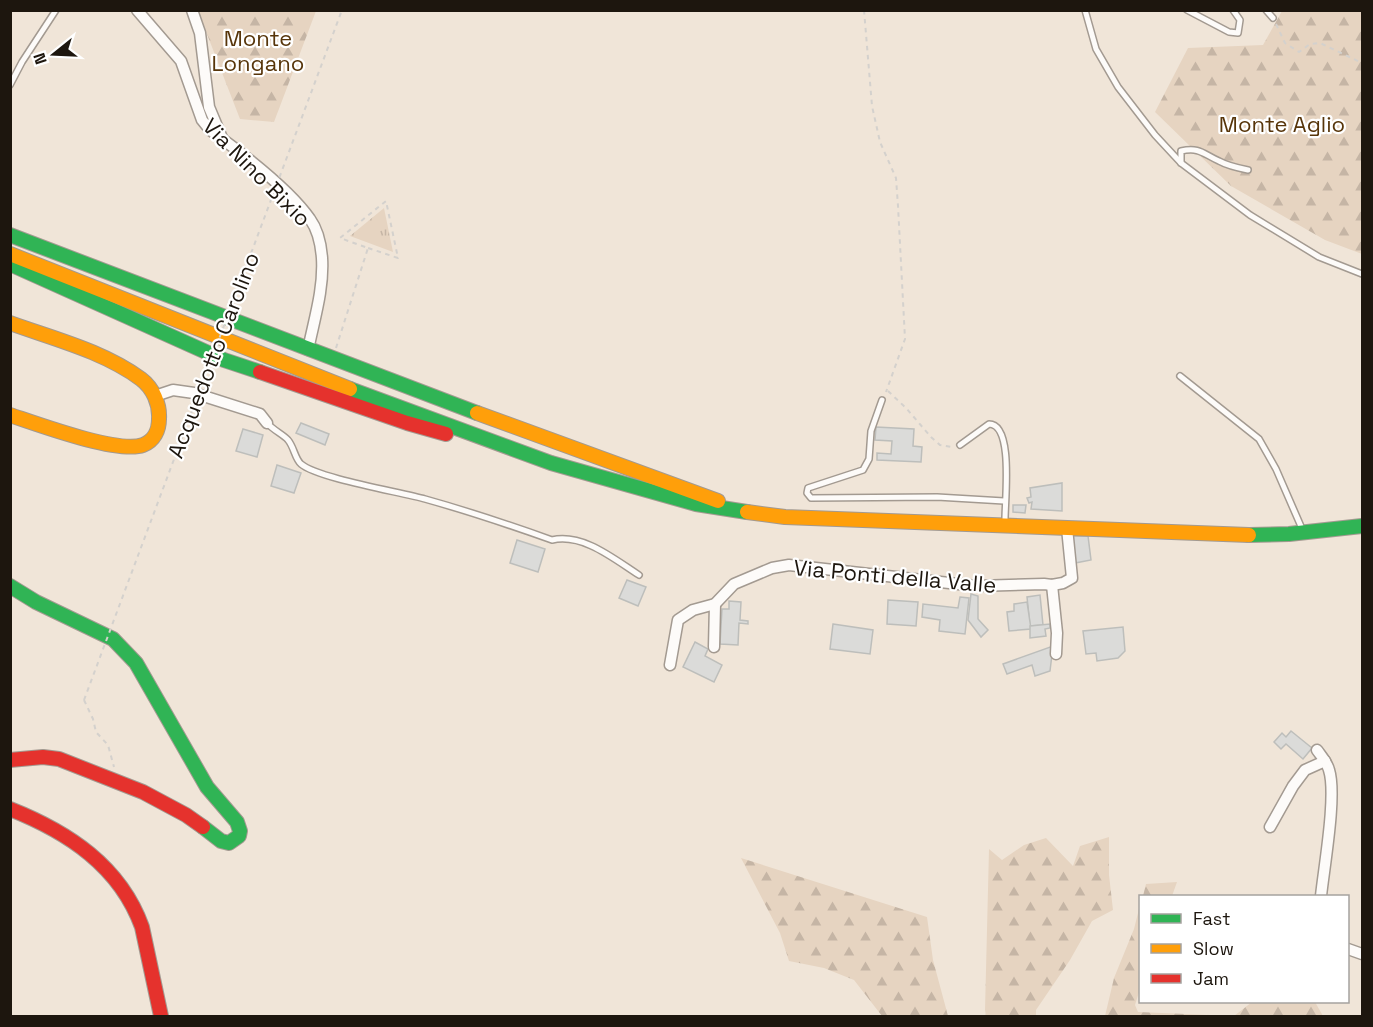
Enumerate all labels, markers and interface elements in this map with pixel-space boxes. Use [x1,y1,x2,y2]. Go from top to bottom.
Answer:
north arrow [24,24,84,84]
park label: Monte Longano [212,24,304,77]
text: N [29,50,52,67]
park label: Monte Aglio [1219,110,1345,138]
street label: Via Nino Bixio [197,112,317,232]
street label: Acquedotto Carolino [161,248,265,462]
street label: Via Ponti della Valle [792,553,998,599]
legend [1139,895,1349,1003]
text: Fast [1193,907,1230,930]
text: Slow [1193,937,1234,960]
text: Jam [1193,967,1229,990]

